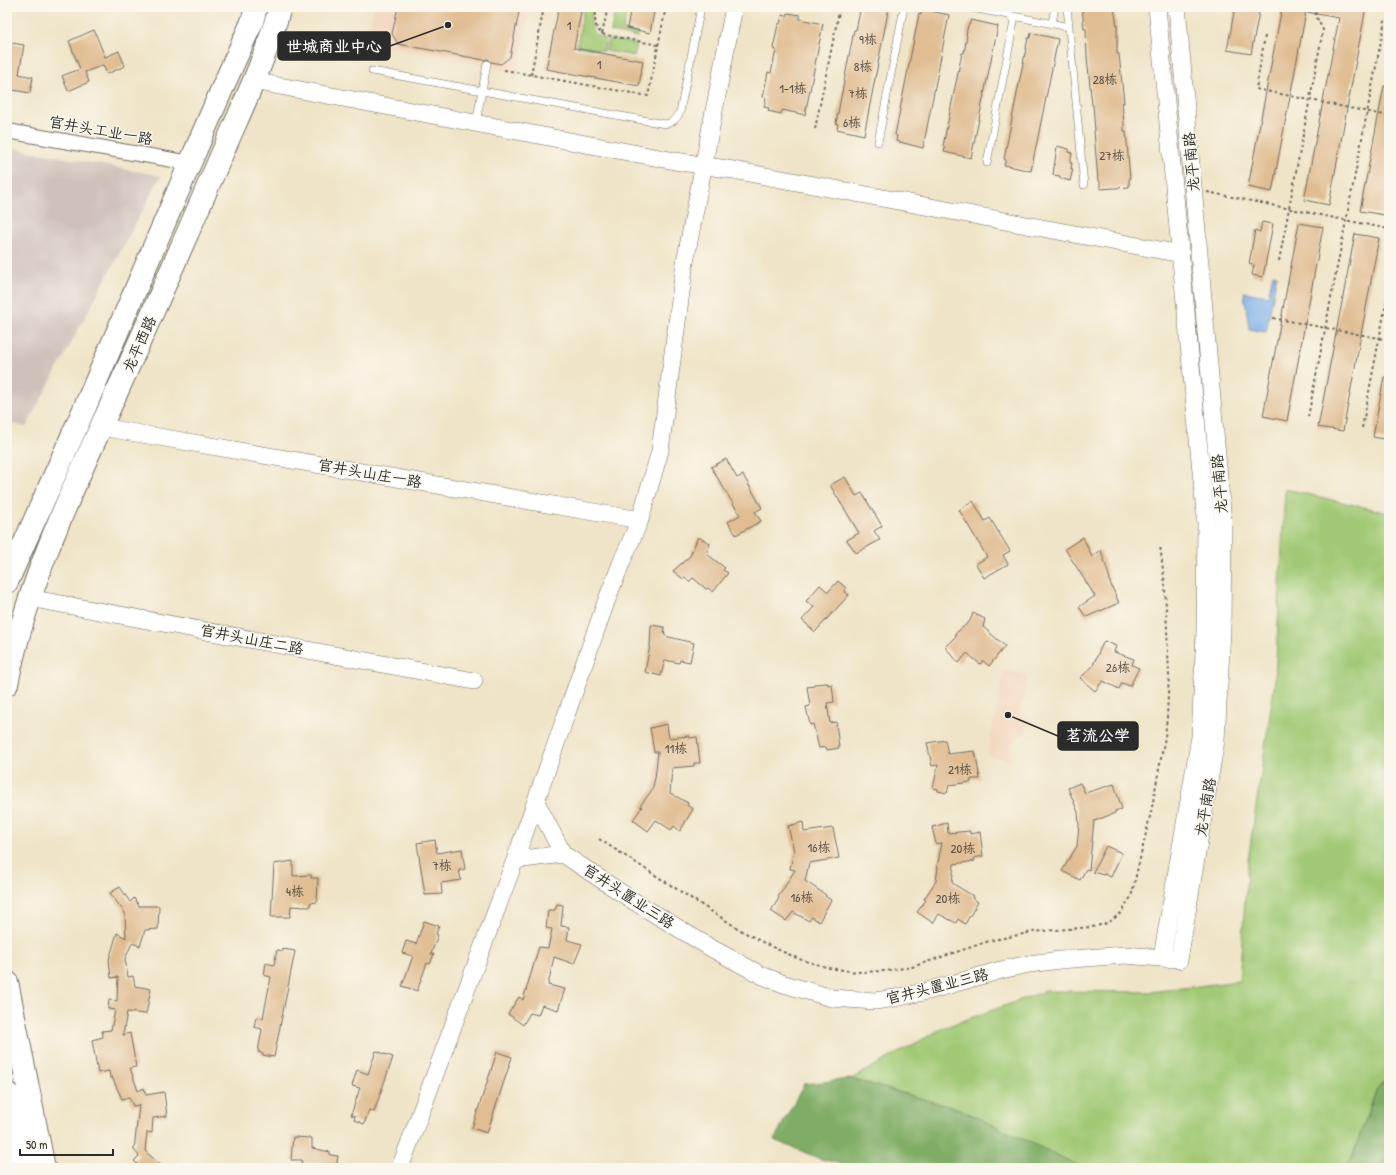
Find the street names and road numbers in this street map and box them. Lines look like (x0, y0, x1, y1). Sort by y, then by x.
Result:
street label: 官井头工业一路 (47, 111, 155, 149)
street label: 龙平南路 (1178, 131, 1204, 193)
street label: 龙平西路 (117, 312, 161, 376)
street label: 龙平南路 (1206, 453, 1232, 515)
street label: 官井头山庄一路 (316, 454, 424, 492)
street label: 官井头山庄二路 (198, 619, 306, 659)
street label: 龙平南路 (1189, 776, 1221, 838)
street label: 官井头置业三路 (579, 859, 679, 933)
street label: 官井头置业三路 (884, 963, 990, 1009)

